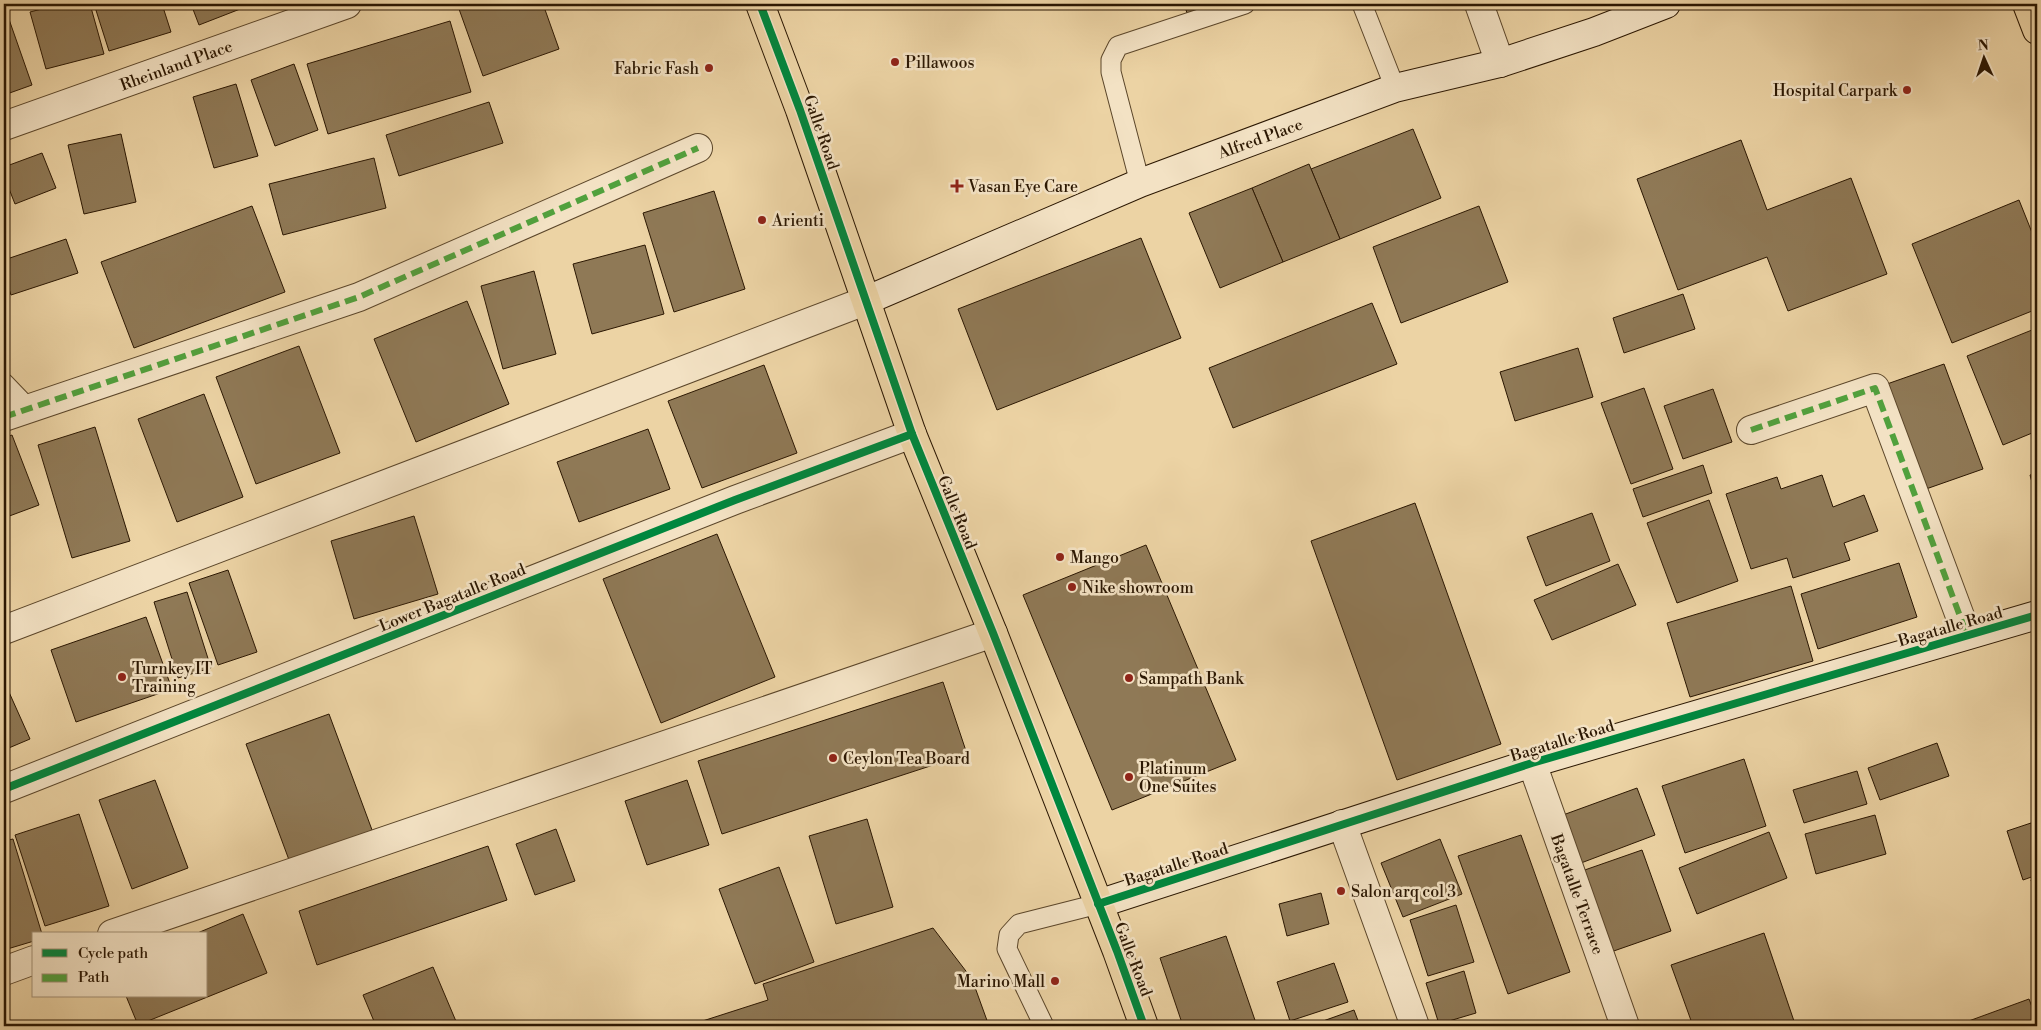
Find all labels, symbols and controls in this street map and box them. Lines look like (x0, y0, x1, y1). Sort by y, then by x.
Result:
north arrow (1958, 32, 2008, 82)
street label: Rheinland Place (117, 36, 235, 96)
text: N (1977, 37, 1989, 55)
place label: Pillawoos (905, 53, 975, 73)
marker: Pillawoos (889, 56, 901, 68)
place label: Fabric Fash (614, 59, 699, 79)
marker: Fabric Fash (703, 62, 715, 74)
place label: Hospital Carpark (1773, 81, 1899, 101)
marker: Hospital Carpark (1901, 84, 1913, 96)
street label: Galle Road (799, 92, 843, 172)
street label: Alfred Place (1214, 114, 1305, 164)
place label: Vasan Eye Care (967, 177, 1078, 197)
marker: Vasan Eye Care (950, 179, 964, 193)
place label: Arienti (771, 211, 824, 231)
marker: Arienti (756, 214, 768, 226)
street label: Galle Road (933, 473, 981, 552)
place label: Mango (1070, 548, 1119, 568)
marker: Mango (1054, 551, 1066, 563)
street label: Lower Bagatalle Road (376, 559, 529, 636)
place label: Nike showroom (1082, 578, 1194, 598)
marker: Nike showroom (1066, 581, 1078, 593)
street label: Bagatalle Road (1895, 603, 2005, 652)
place label: Turnkey IT Training (132, 659, 212, 697)
place label: Sampath Bank (1139, 669, 1245, 689)
marker: Turnkey IT Training (116, 671, 128, 683)
marker: Sampath Bank (1123, 672, 1135, 684)
street label: Bagatalle Road (1507, 716, 1617, 767)
place label: Ceylon Tea Board (843, 749, 970, 769)
marker: Ceylon Tea Board (827, 752, 839, 764)
place label: Platinum One Suites (1139, 759, 1216, 797)
marker: Platinum One Suites (1123, 771, 1135, 783)
street label: Bagatalle Terrace (1546, 830, 1608, 957)
street label: Bagatalle Road (1121, 839, 1231, 891)
place label: Salon arq col 3 (1351, 882, 1456, 902)
marker: Salon arq col 3 (1335, 885, 1347, 897)
street label: Galle Road (1110, 919, 1156, 999)
legend (32, 932, 208, 998)
text: Cycle path (78, 944, 148, 963)
text: Path (78, 968, 110, 987)
place label: Marino Mall (957, 972, 1045, 992)
marker: Marino Mall (1049, 975, 1061, 987)

